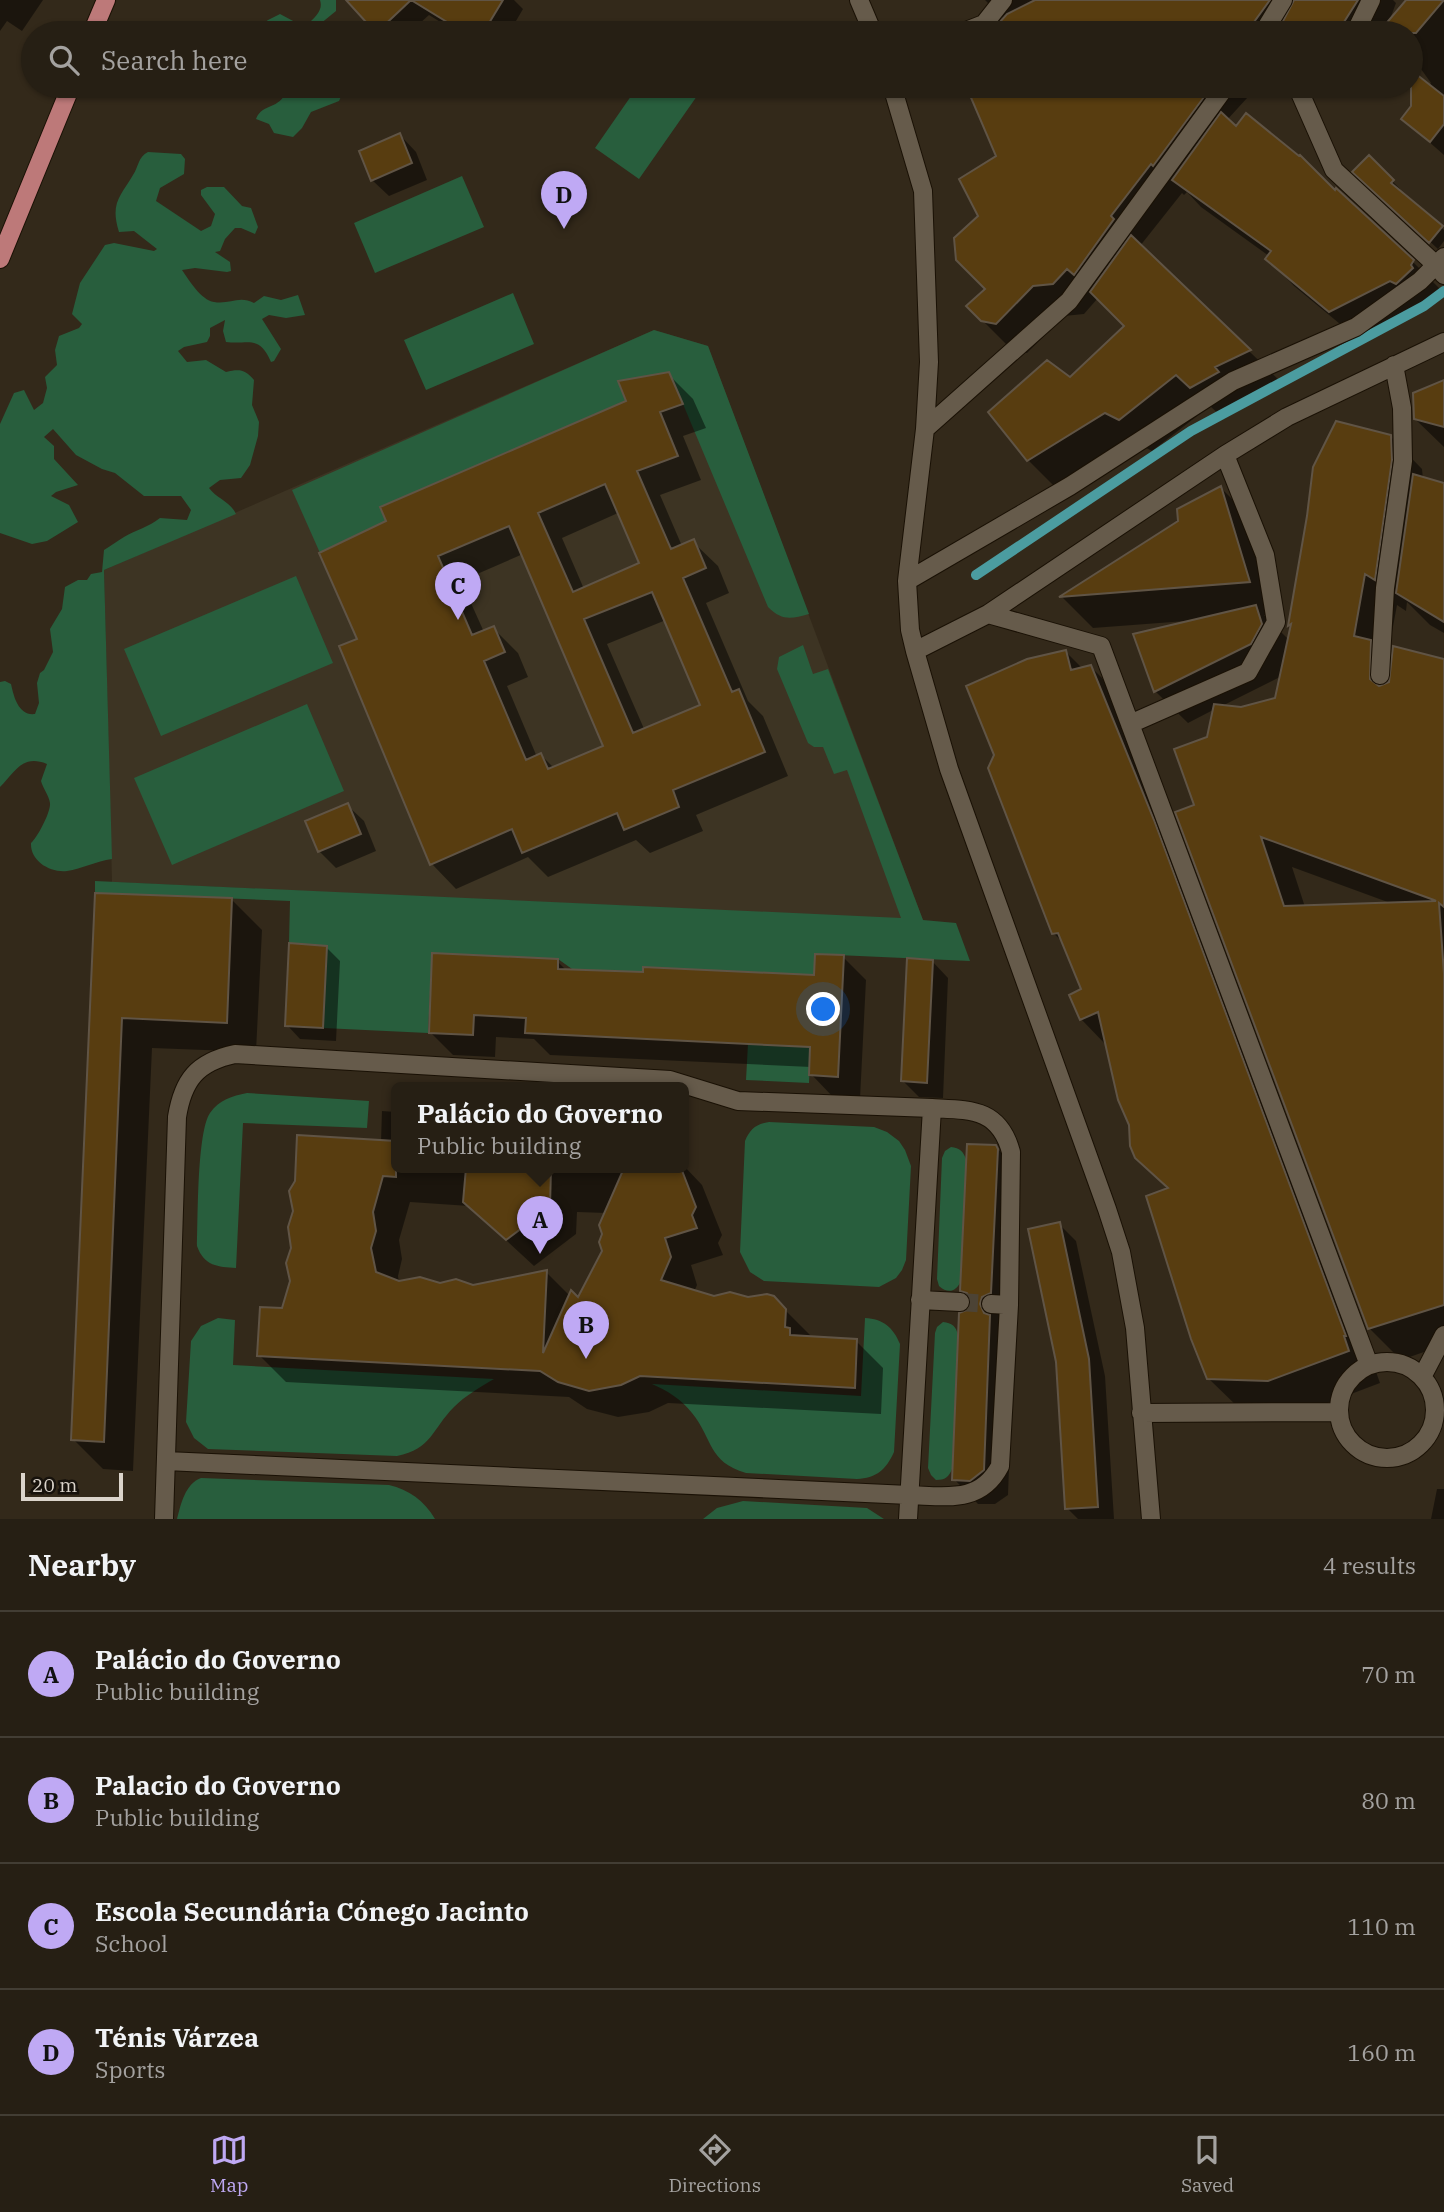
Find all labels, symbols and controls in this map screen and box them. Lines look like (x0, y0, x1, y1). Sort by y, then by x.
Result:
search box (21, 21, 1423, 98)
icon: search (45, 41, 83, 79)
text: Search here (101, 43, 247, 77)
pin: D (541, 171, 587, 229)
pin: C (435, 562, 481, 620)
your location (806, 992, 840, 1026)
popup (391, 1082, 689, 1173)
text: Palácio do Governo (417, 1096, 663, 1130)
text: Public building (417, 1130, 581, 1160)
pin: A (517, 1196, 563, 1254)
pin: B (563, 1301, 609, 1359)
scale bar (21, 1470, 122, 1502)
text: 20 m (32, 1473, 77, 1497)
text: Nearby (28, 1545, 136, 1584)
text: 4 results (1323, 1550, 1416, 1580)
text: Palácio do Governo (95, 1642, 341, 1676)
text: A (43, 1659, 59, 1689)
text: 70 m (1361, 1659, 1416, 1689)
text: Public building (95, 1676, 259, 1706)
text: Palacio do Governo (95, 1768, 341, 1802)
text: B (43, 1785, 59, 1815)
text: 80 m (1361, 1785, 1416, 1815)
text: Public building (95, 1802, 259, 1832)
text: Escola Secundária Cónego Jacinto (95, 1894, 529, 1928)
text: C (43, 1911, 59, 1941)
text: 110 m (1347, 1911, 1416, 1941)
text: School (95, 1928, 168, 1958)
text: Ténis Várzea (95, 2020, 259, 2054)
text: D (42, 2037, 60, 2067)
text: 160 m (1347, 2037, 1416, 2067)
text: Sports (95, 2054, 165, 2084)
tab: Map (210, 2131, 249, 2197)
tab: Directions (668, 2131, 761, 2197)
tab: Saved (1181, 2131, 1234, 2197)

